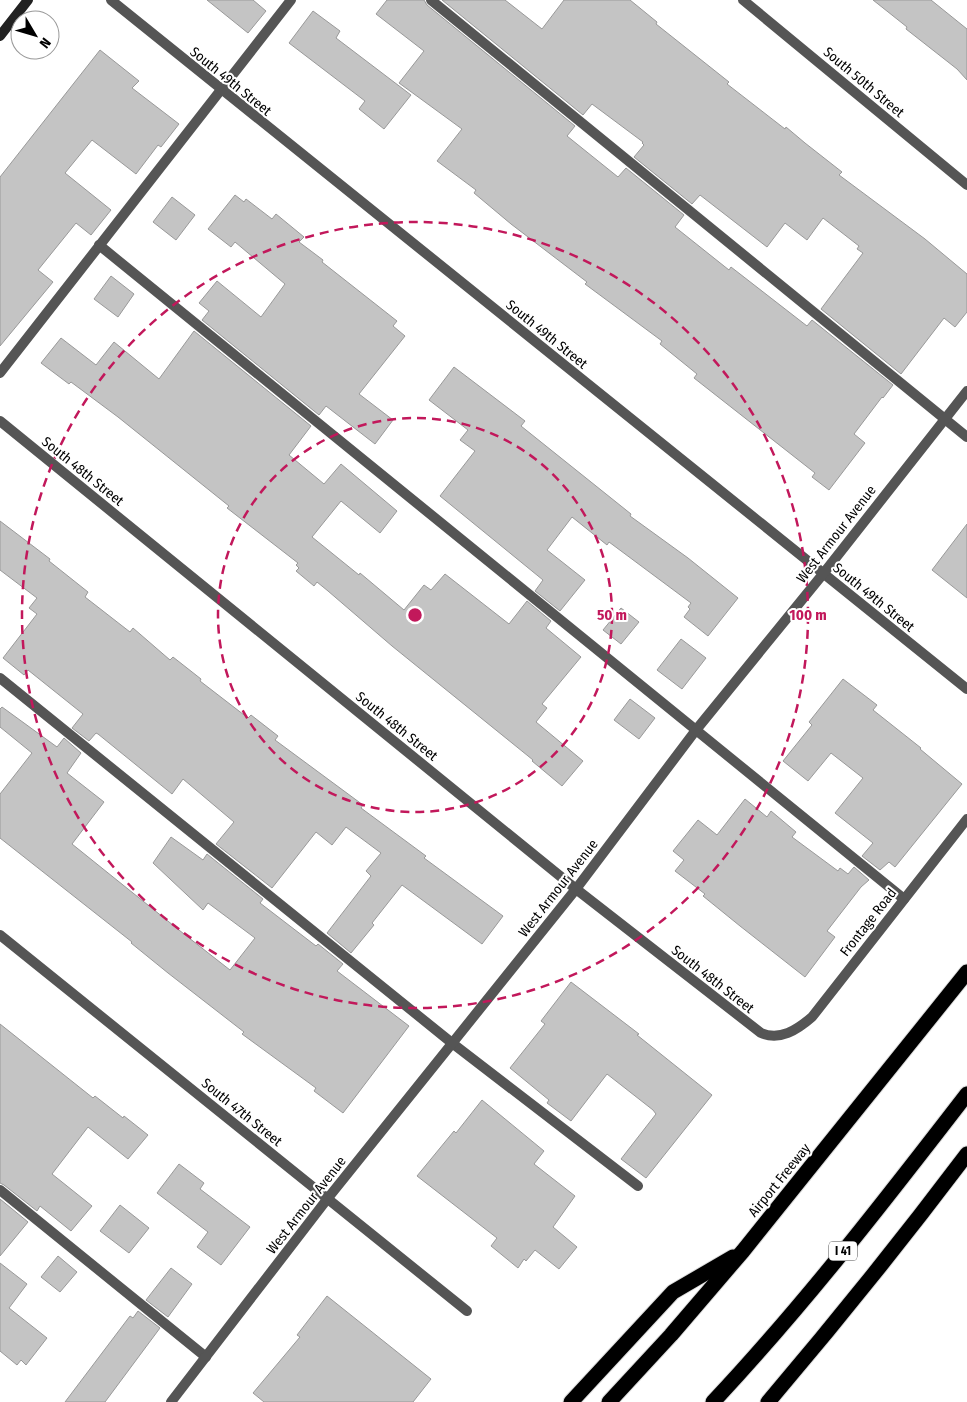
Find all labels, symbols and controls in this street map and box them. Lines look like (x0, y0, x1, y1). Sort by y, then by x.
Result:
north arrow (10, 10, 60, 60)
text: N (36, 34, 54, 51)
street label: South 49th Street (187, 43, 275, 120)
street label: South 50th Street (820, 44, 908, 121)
street label: South 49th Street (503, 296, 591, 373)
street label: South 48th Street (38, 433, 127, 510)
street label: West Armour Avenue (793, 482, 880, 586)
street label: South 49th Street (830, 559, 918, 636)
centre of rings (406, 606, 424, 624)
text: 50 m (597, 606, 627, 624)
text: 100 m (789, 606, 827, 624)
street label: South 48th Street (352, 688, 441, 765)
street label: West Armour Avenue (515, 836, 602, 940)
street label: Frontage Road (837, 885, 900, 960)
street label: South 48th Street (668, 942, 758, 1017)
street label: South 47th Street (198, 1075, 286, 1150)
street label: Airport Freeway (745, 1140, 815, 1220)
street label: West Armour Avenue (263, 1153, 350, 1257)
road number: I 41 (829, 1242, 857, 1260)

